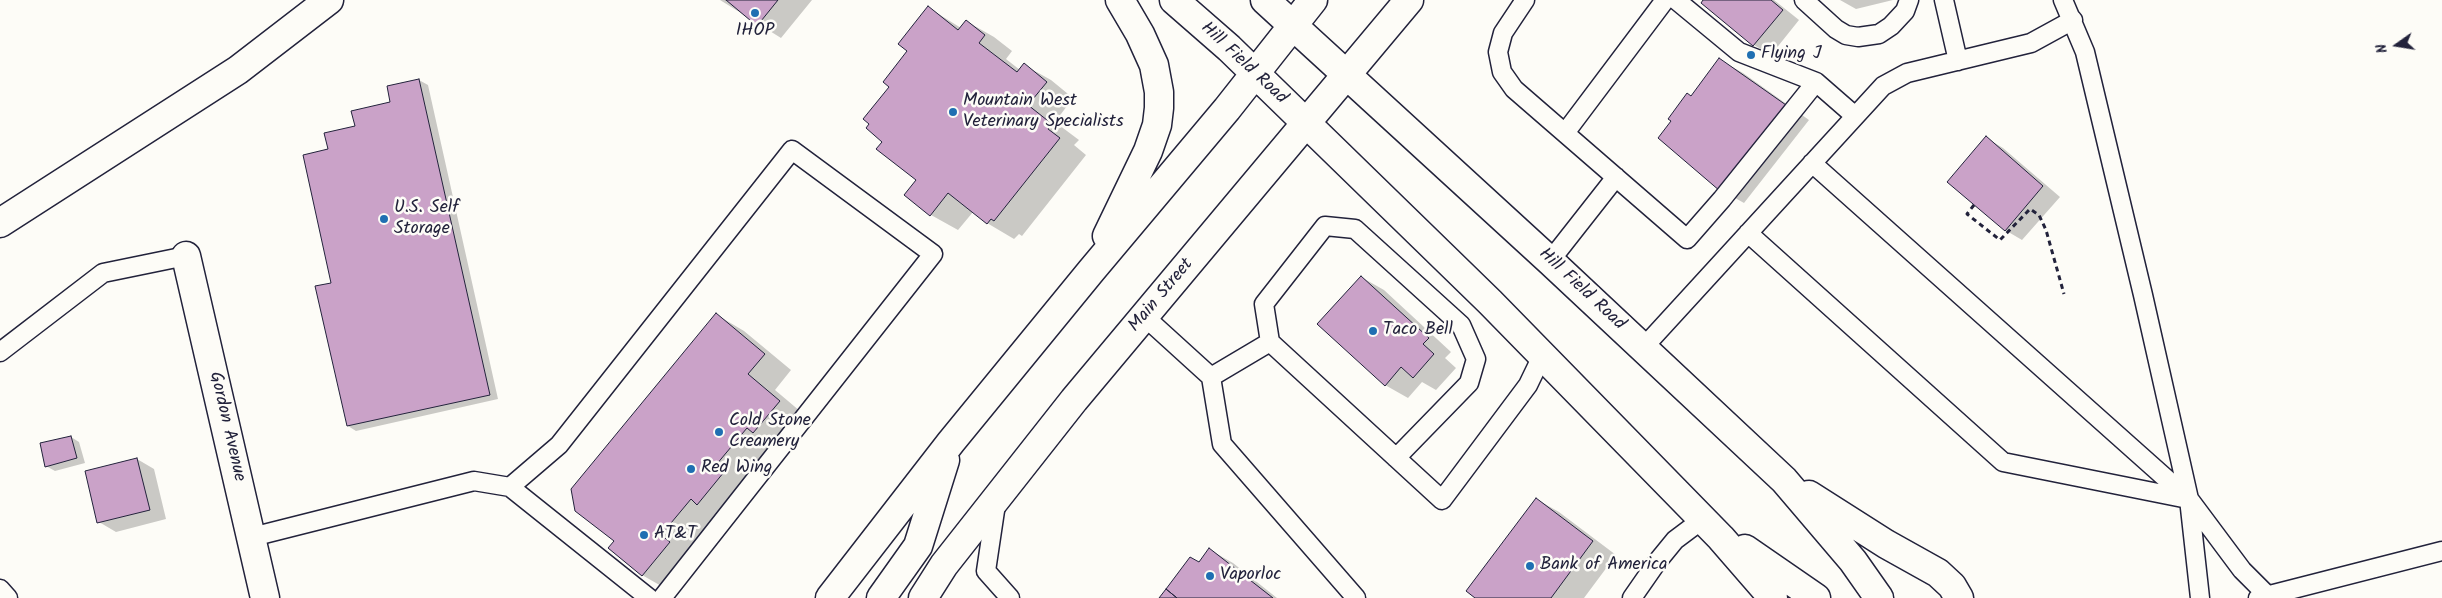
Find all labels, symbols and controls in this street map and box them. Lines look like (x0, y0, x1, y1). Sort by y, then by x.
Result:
marker: IHOP (749, 7, 761, 19)
street label: Hill Field Road (1195, 18, 1291, 110)
north arrow (2372, 20, 2422, 70)
place label: IHOP (736, 21, 774, 43)
text: N (2371, 42, 2394, 55)
place label: Flying J (1761, 44, 1821, 66)
marker: Flying J (1745, 49, 1757, 61)
place label: Mountain West Veterinary Specialists (963, 91, 1124, 134)
marker: Mountain West Veterinary Specialists (947, 106, 959, 118)
place label: U.S. Self Storage (394, 198, 459, 240)
marker: U.S. Self Storage (378, 213, 390, 225)
street label: Hill Field Road (1533, 244, 1629, 336)
street label: Main Street (1125, 255, 1199, 337)
place label: Taco Bell (1383, 320, 1453, 342)
marker: Taco Bell (1367, 325, 1379, 337)
street label: Gordon Avenue (203, 370, 249, 484)
place label: Cold Stone Creamery (729, 411, 811, 454)
marker: Cold Stone Creamery (713, 426, 725, 438)
place label: Red Wing (701, 458, 772, 480)
marker: Red Wing (685, 463, 697, 475)
place label: AT&T (654, 524, 697, 546)
marker: AT&T (638, 529, 650, 541)
place label: Bank of America (1540, 555, 1667, 577)
marker: Bank of America (1524, 560, 1536, 572)
place label: Vaporloc (1220, 565, 1281, 587)
marker: Vaporloc (1204, 570, 1216, 582)

